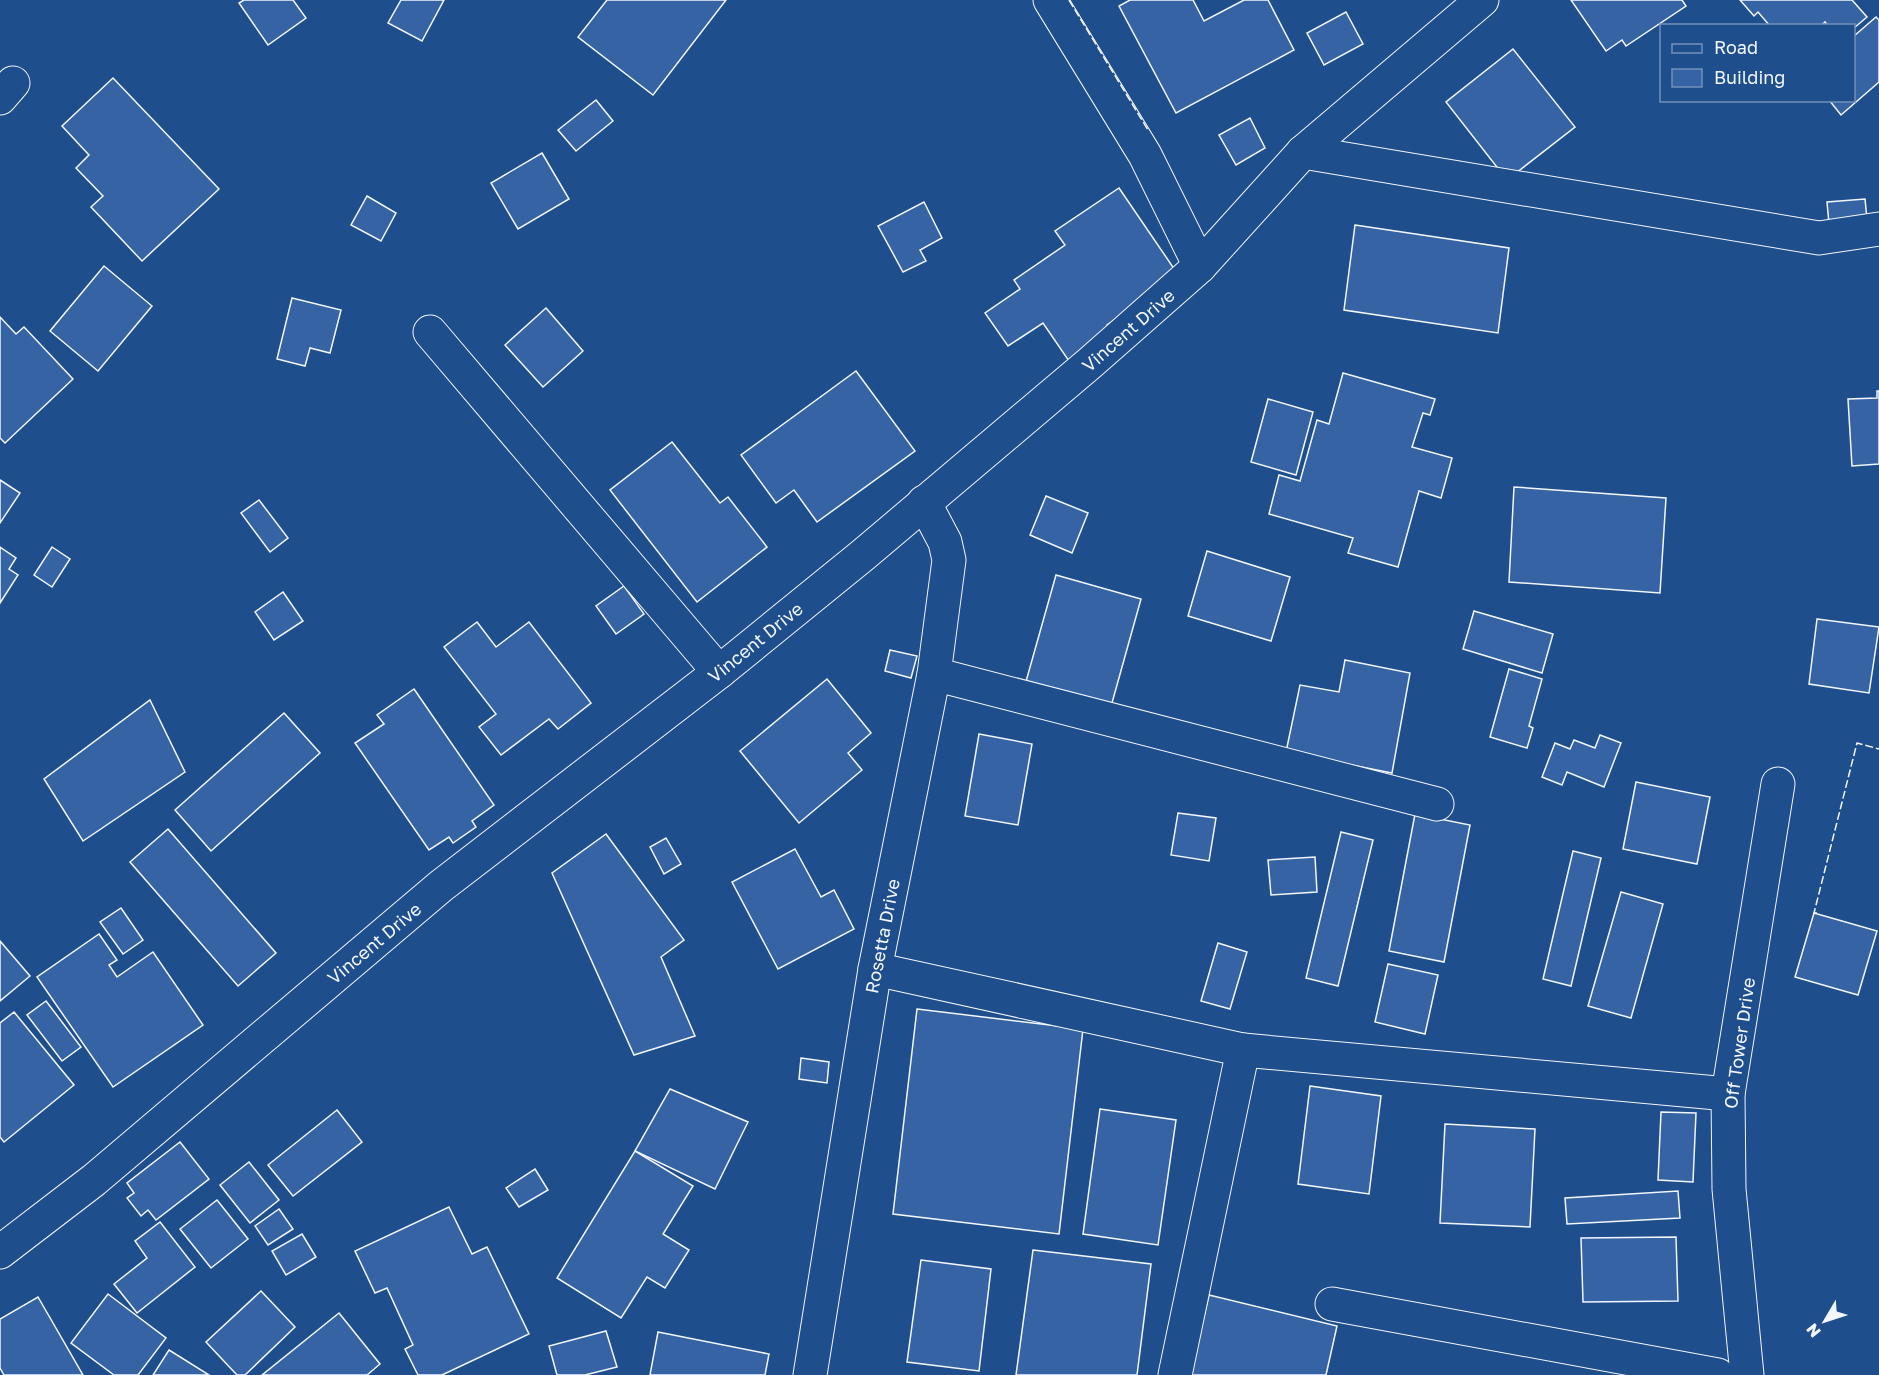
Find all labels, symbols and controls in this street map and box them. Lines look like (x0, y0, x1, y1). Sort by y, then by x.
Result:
legend (1660, 24, 1855, 102)
text: Road (1714, 36, 1758, 58)
text: Building (1714, 66, 1785, 88)
street label: Vincent Drive (1077, 284, 1179, 376)
street label: Vincent Drive (703, 597, 807, 687)
street label: Rosetta Drive (860, 877, 904, 995)
street label: Vincent Drive (323, 897, 425, 989)
street label: Off Tower Drive (1719, 976, 1759, 1110)
north arrow (1795, 1291, 1855, 1351)
text: N (1802, 1319, 1825, 1341)

